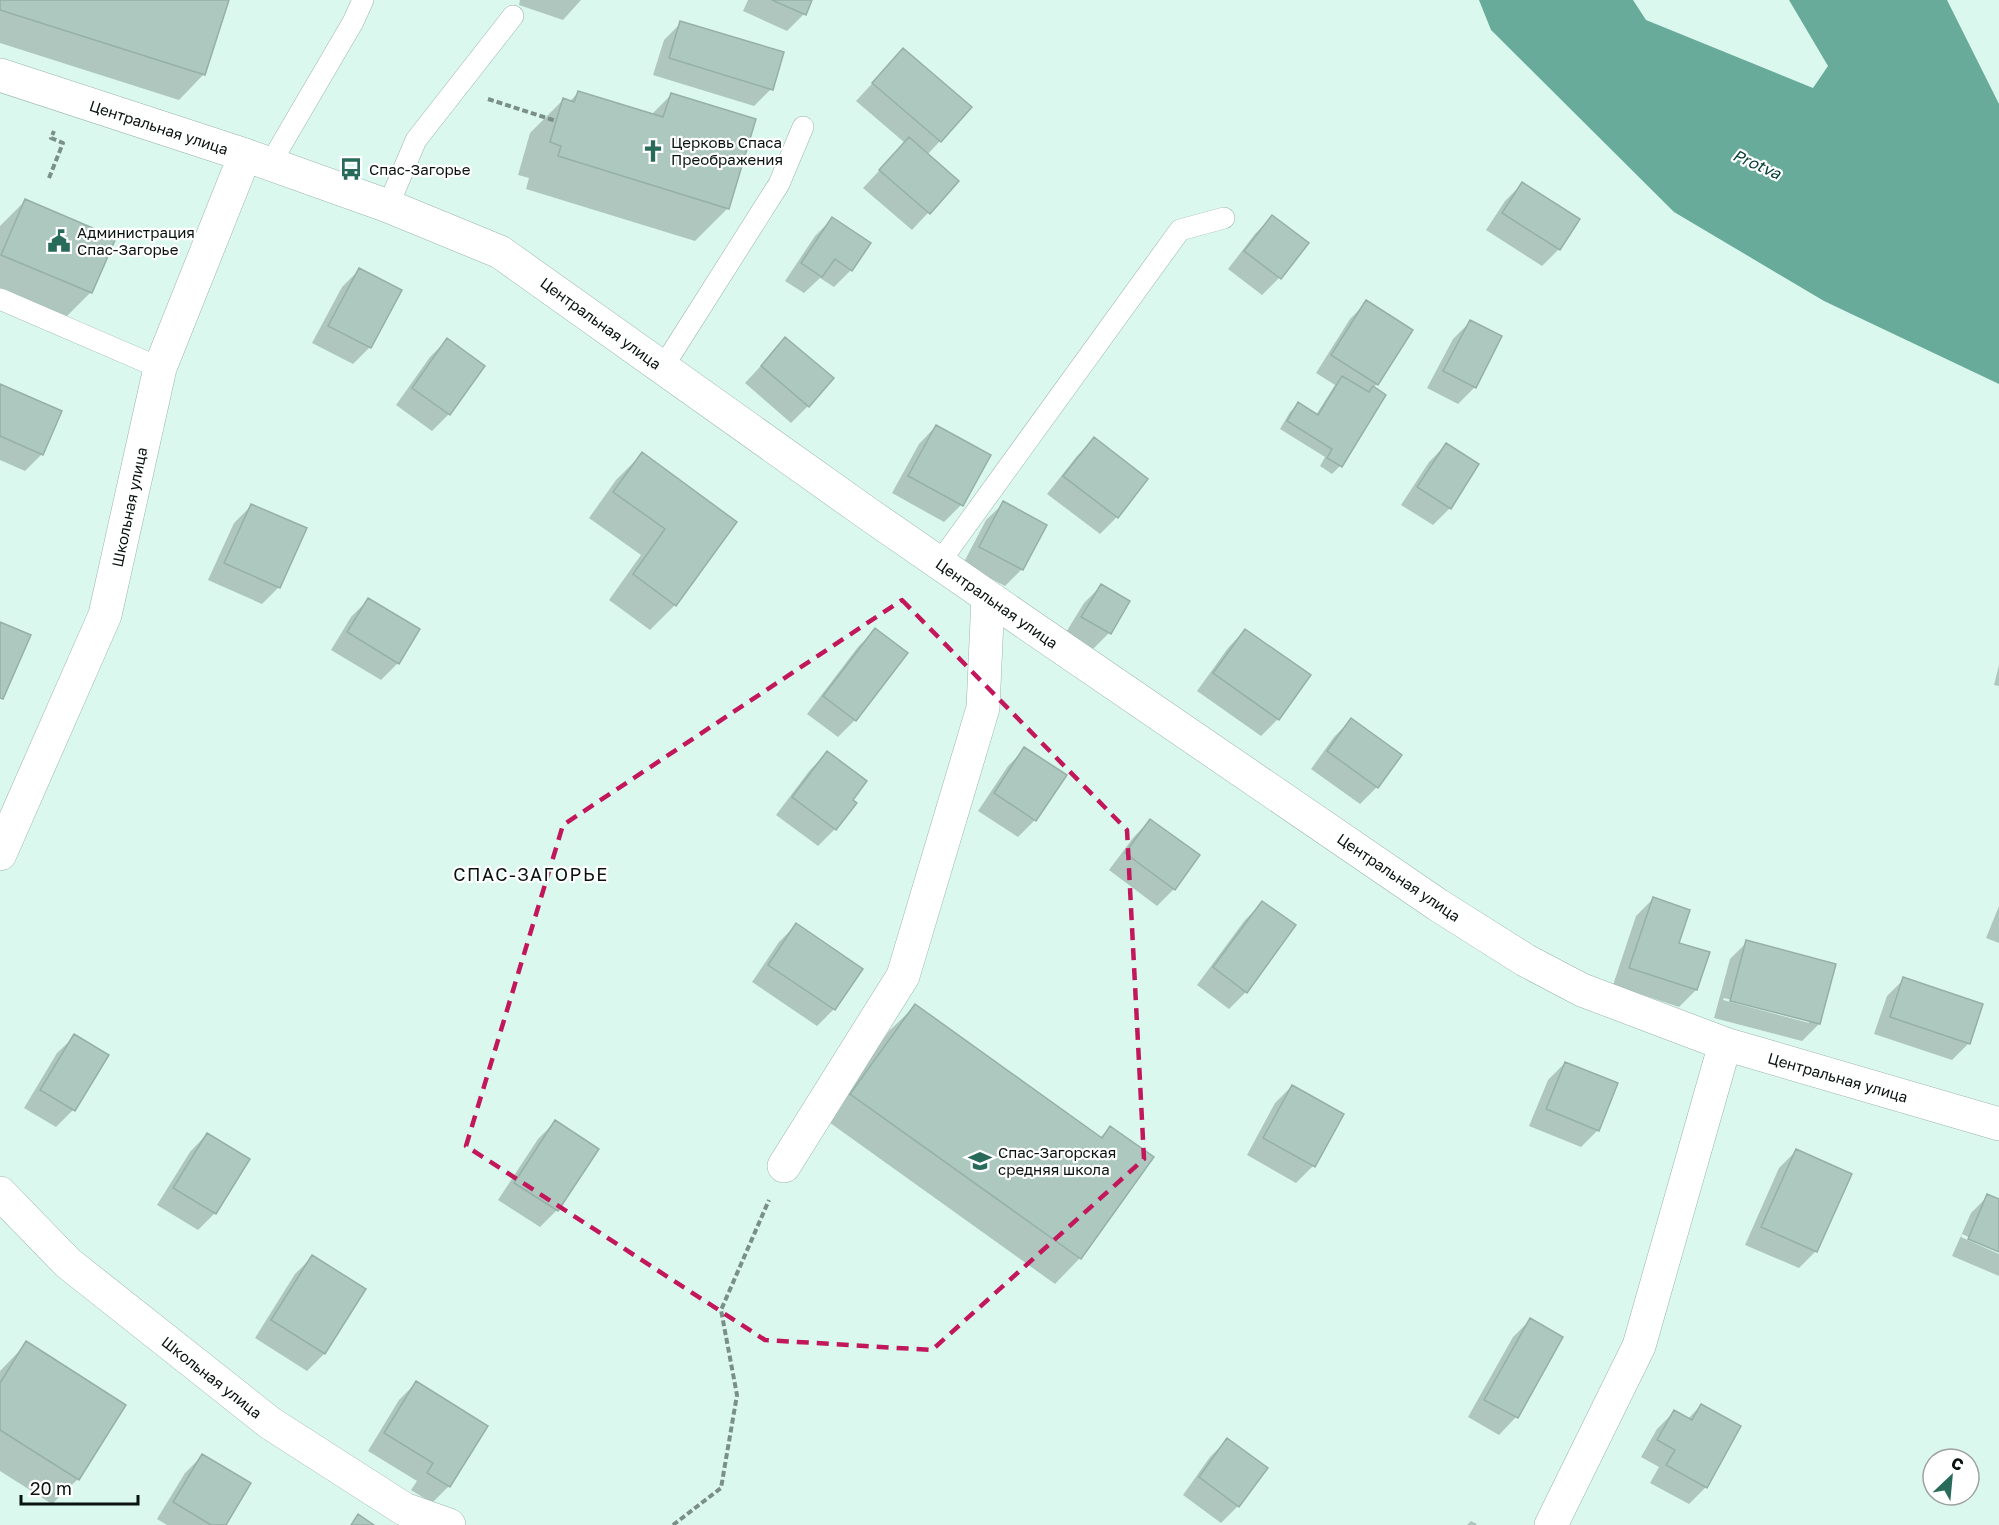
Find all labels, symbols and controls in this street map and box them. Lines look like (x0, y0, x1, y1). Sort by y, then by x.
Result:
street label: Центральная улица (87, 96, 231, 158)
place label: Церковь Спаса Преображения (671, 133, 783, 168)
church icon: Церковь Спаса Преображения (640, 138, 666, 164)
water label: Protva (1730, 145, 1785, 184)
bus stop icon: Спас-Загорье (338, 156, 364, 182)
place label: Спас-Загорье (369, 160, 471, 178)
place label: Администрация Спас-Загорье (77, 223, 195, 258)
public building icon: Администрация Спас-Загорье (46, 228, 72, 254)
street label: Центральная улица (537, 273, 665, 373)
street label: Школьная улица (107, 445, 151, 569)
street label: Центральная улица (933, 554, 1061, 652)
street label: Центральная улица (1334, 829, 1464, 925)
district label: СПАС-ЗАГОРЬЕ (453, 863, 609, 885)
street label: Центральная улица (1766, 1048, 1910, 1106)
place label: Спас-Загорская средняя школа (998, 1143, 1116, 1178)
school or university icon: Спас-Загорская средняя школа (967, 1148, 993, 1174)
street label: Школьная улица (158, 1332, 266, 1422)
north arrow (1921, 1447, 1981, 1507)
text: С (1948, 1452, 1967, 1475)
scale bar (21, 1468, 138, 1506)
text: 20 m (30, 1477, 72, 1499)

